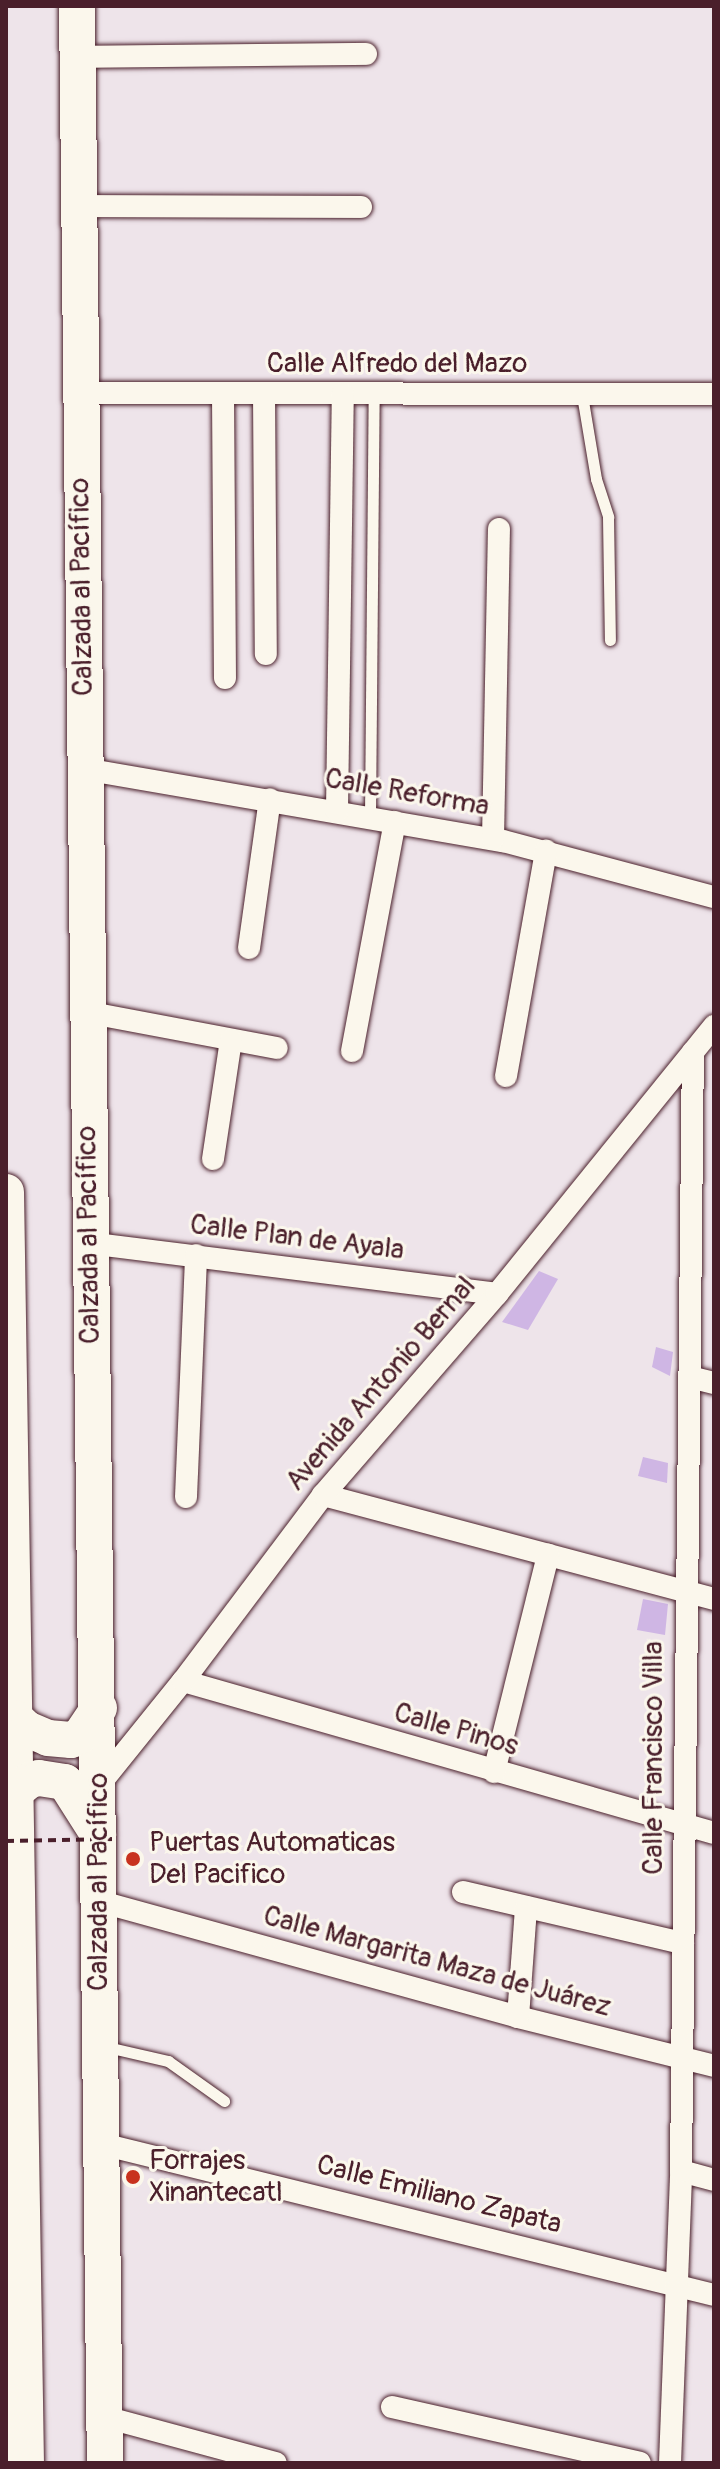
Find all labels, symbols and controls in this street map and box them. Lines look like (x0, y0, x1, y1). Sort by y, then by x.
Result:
street label: Calle Alfredo del Mazo (267, 347, 527, 381)
street label: Calzada al Pacífico (63, 478, 101, 696)
street label: Calle Reforma (322, 762, 492, 824)
street label: Calzada al Pacífico (70, 1126, 108, 1344)
street label: Calle Plan de Ayala (188, 1208, 406, 1268)
street label: Avenida Antonio Bernal (279, 1270, 483, 1498)
street label: Calle Francisco Villa (637, 1641, 671, 1875)
street label: Calle Pinos (390, 1696, 522, 1764)
street label: Calzada al Pacífico (82, 1773, 116, 1991)
place label: Puertas Automaticas Del Pacifico (149, 1826, 395, 1892)
marker: Puertas Automaticas Del Pacifico (124, 1850, 142, 1868)
street label: Calle Margarita Maza de Juárez (260, 1899, 614, 2025)
place label: Forrajes Xinantecatl (149, 2144, 283, 2210)
street label: Calle Emiliano Zapata (313, 2148, 565, 2242)
marker: Forrajes Xinantecatl (124, 2168, 142, 2186)

